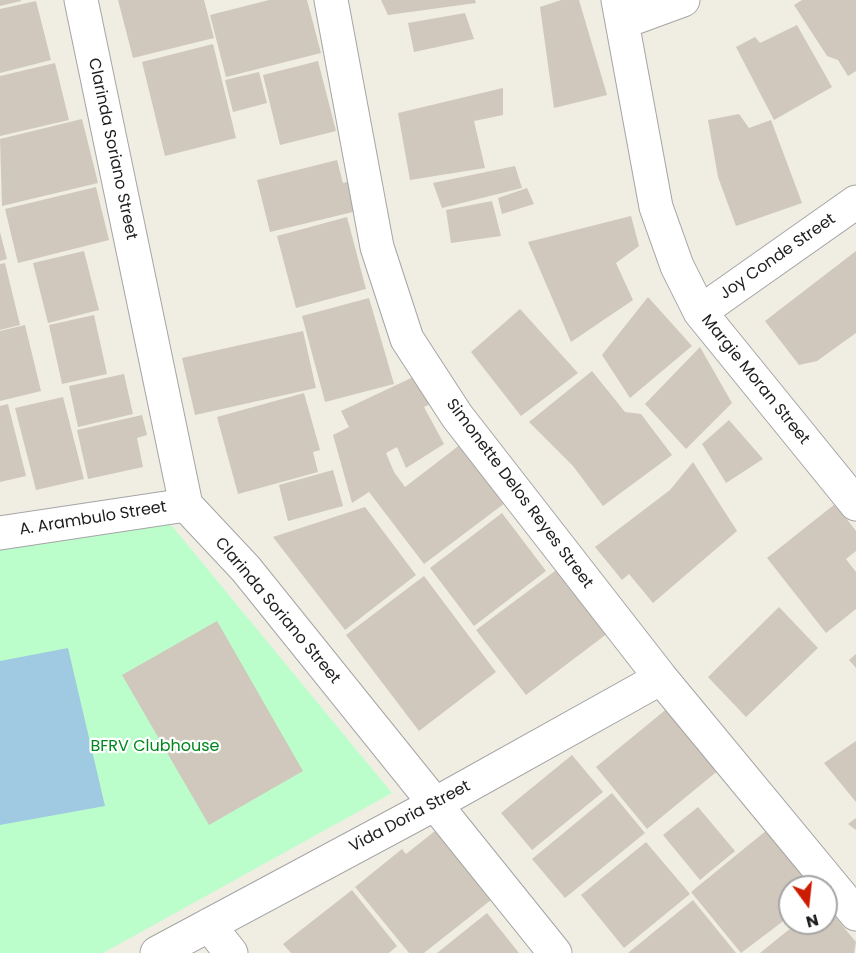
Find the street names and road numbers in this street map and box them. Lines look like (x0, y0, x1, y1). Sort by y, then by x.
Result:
street label: Clarinda Soriano Street (83, 56, 141, 242)
street label: Joy Conde Street (717, 210, 839, 304)
street label: Margie Moran Street (697, 311, 813, 449)
street label: Simonette Delos Reyes Street (441, 396, 597, 592)
street label: A. Arambulo Street (18, 498, 168, 540)
street label: Clarinda Soriano Street (210, 534, 344, 688)
street label: Vida Doria Street (346, 777, 474, 857)

